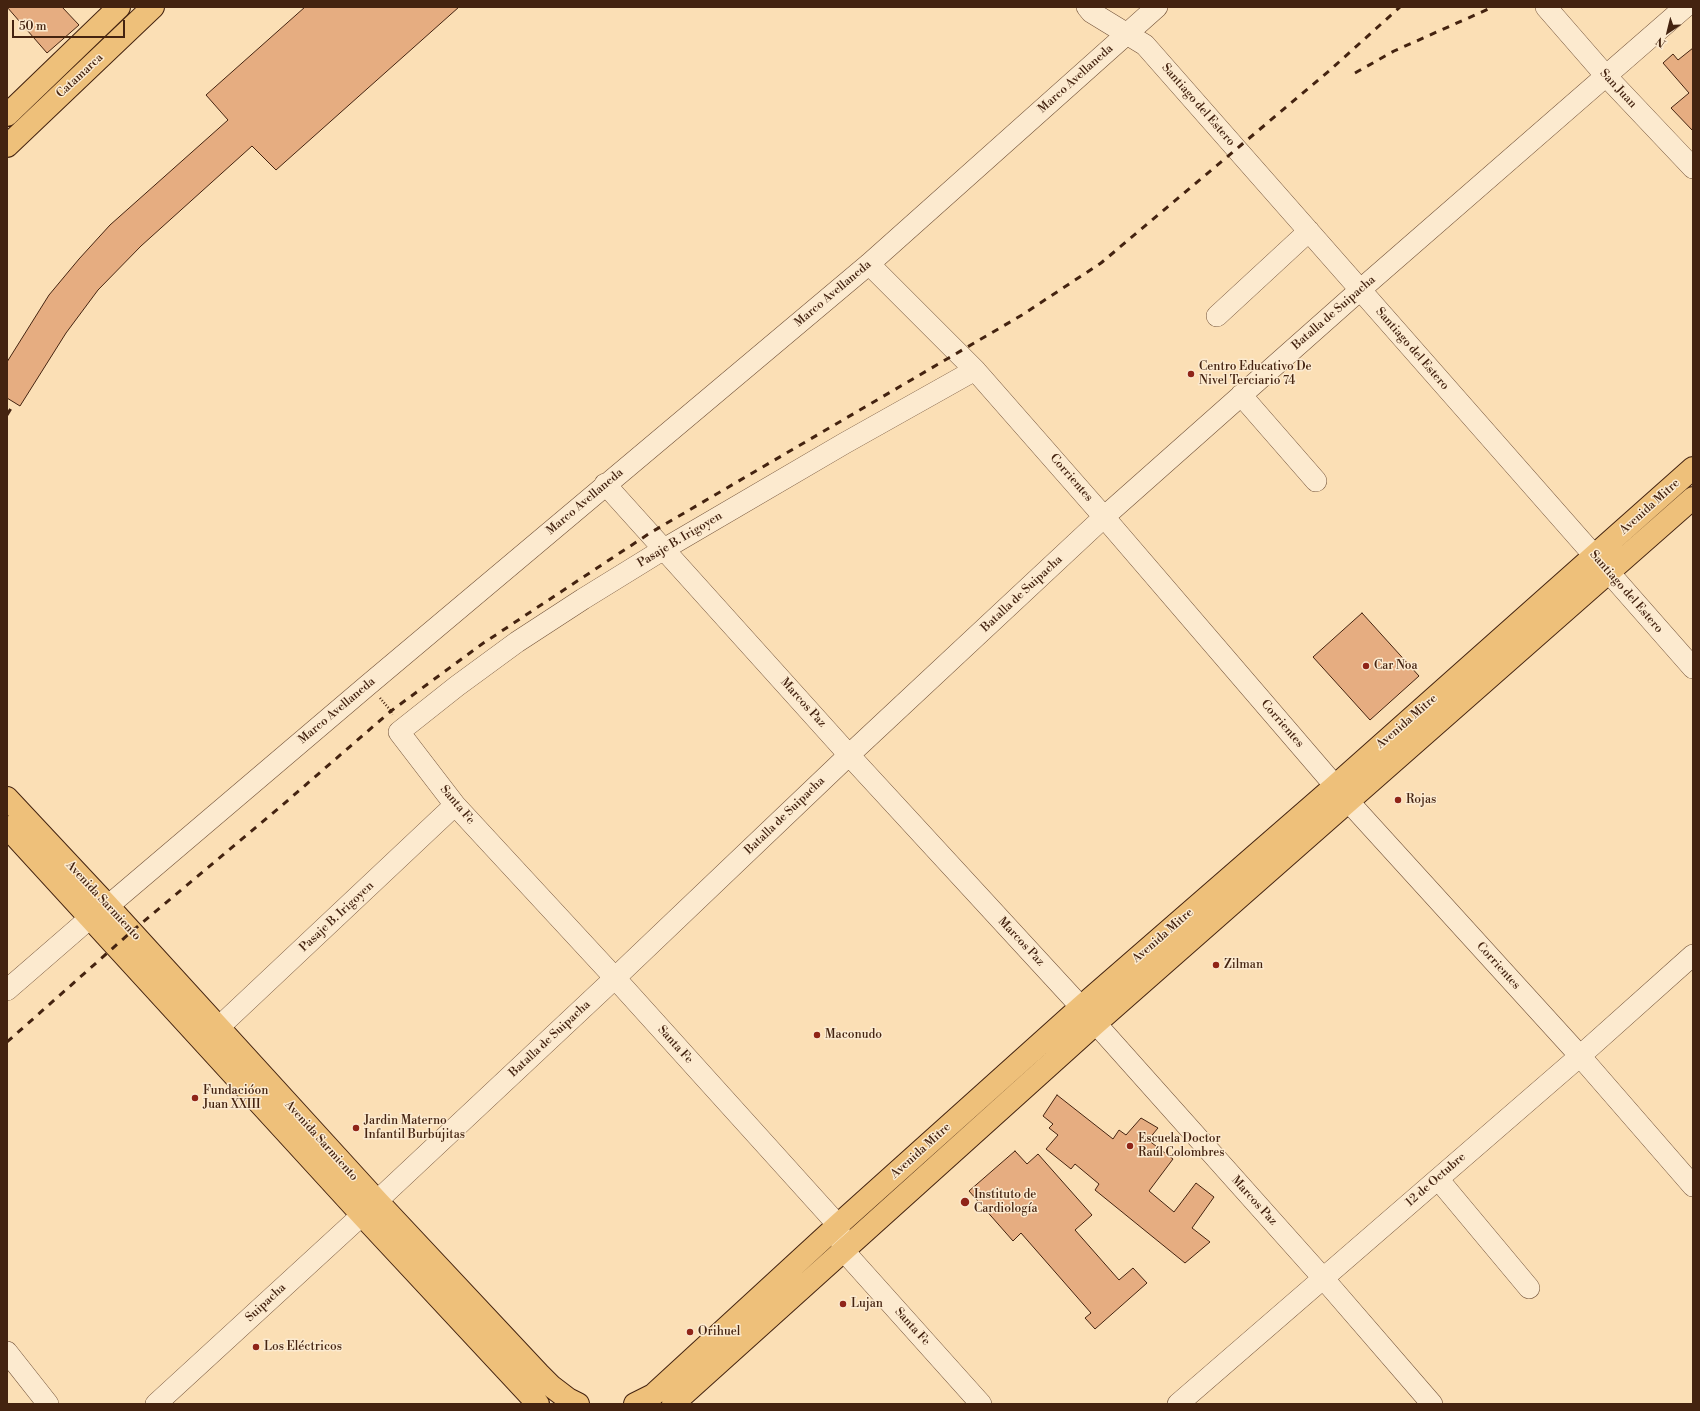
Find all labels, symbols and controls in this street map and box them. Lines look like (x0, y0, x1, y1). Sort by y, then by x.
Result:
scale bar (14, 12, 127, 38)
north arrow (1648, 12, 1688, 52)
text: 50 m (19, 19, 47, 34)
text: N (1654, 34, 1669, 50)
street label: Marco Avellaneda (1036, 42, 1116, 116)
street label: Catamarca (54, 51, 106, 101)
street label: Santiago del Estero (1158, 61, 1238, 149)
street label: San Juan (1596, 67, 1640, 111)
street label: Marco Avellaneda (792, 258, 874, 330)
street label: Batalla de Suipacha (1289, 273, 1379, 353)
street label: Santiago del Estero (1372, 305, 1452, 393)
place label: Centro Educativo De Nivel Terciario 74 (1199, 360, 1312, 388)
marker: Centro Educativo De Nivel Terciario 74 (1186, 369, 1196, 379)
street label: Corrientes (1046, 451, 1096, 505)
street label: Marco Avellaneda (544, 466, 626, 538)
street label: Avenida Mitre (1617, 476, 1683, 538)
street label: Pasaje B. Irigoyen (635, 509, 725, 571)
street label: Santiago del Estero (1586, 548, 1666, 636)
street label: Batalla de Suipacha (978, 553, 1066, 635)
place label: Car Noa (1374, 659, 1418, 673)
marker: Car Noa (1361, 661, 1371, 671)
street label: Marco Avellaneda (296, 675, 378, 747)
street label: Marcos Paz (777, 675, 829, 731)
street label: Avenida Mitre (1374, 692, 1440, 752)
street label: Corrientes (1257, 697, 1307, 751)
street label: Batalla de Suipacha (742, 774, 828, 858)
street label: Santa Fe (437, 783, 477, 827)
place label: Rojas (1406, 793, 1436, 807)
marker: Rojas (1393, 795, 1403, 805)
street label: Avenida Sarmiento (63, 858, 143, 944)
street label: Pasaje B. Irigoyen (297, 879, 377, 955)
street label: Avenida Mitre (1130, 906, 1196, 966)
street label: Marcos Paz (995, 915, 1047, 969)
street label: Corrientes (1473, 939, 1523, 993)
place label: Zilman (1224, 958, 1263, 972)
marker: Zilman (1211, 960, 1221, 970)
street label: Batalla de Suipacha (506, 998, 594, 1080)
street label: Santa Fe (654, 1023, 696, 1067)
place label: Maconudo (825, 1028, 882, 1042)
marker: Maconudo (812, 1030, 822, 1040)
place label: Fundacióon Juan XXIII (203, 1084, 268, 1112)
marker: Fundacióon Juan XXIII (190, 1093, 200, 1103)
street label: Avenida Sarmiento (281, 1098, 361, 1184)
place label: Jardin Materno Infantil Burbujitas (364, 1114, 465, 1142)
street label: Avenida Mitre (888, 1120, 954, 1182)
marker: Jardin Materno Infantil Burbujitas (351, 1123, 361, 1133)
place label: Escuela Doctor Raúl Colombres (1138, 1132, 1225, 1160)
marker: Escuela Doctor Raúl Colombres (1125, 1141, 1135, 1151)
street label: 12 de Octubre (1403, 1150, 1469, 1210)
street label: Marcos Paz (1228, 1173, 1280, 1229)
place label: Instituto de Cardiología (974, 1188, 1037, 1216)
marker: Instituto de Cardiología (959, 1196, 971, 1208)
street label: Suipacha (243, 1281, 289, 1325)
place label: Lujan (851, 1297, 883, 1311)
marker: Lujan (838, 1299, 848, 1309)
street label: Santa Fe (891, 1305, 933, 1349)
place label: Orihuel (698, 1325, 740, 1339)
marker: Orihuel (685, 1327, 695, 1337)
place label: Los Eléctricos (264, 1340, 342, 1354)
marker: Los Eléctricos (251, 1342, 261, 1352)

